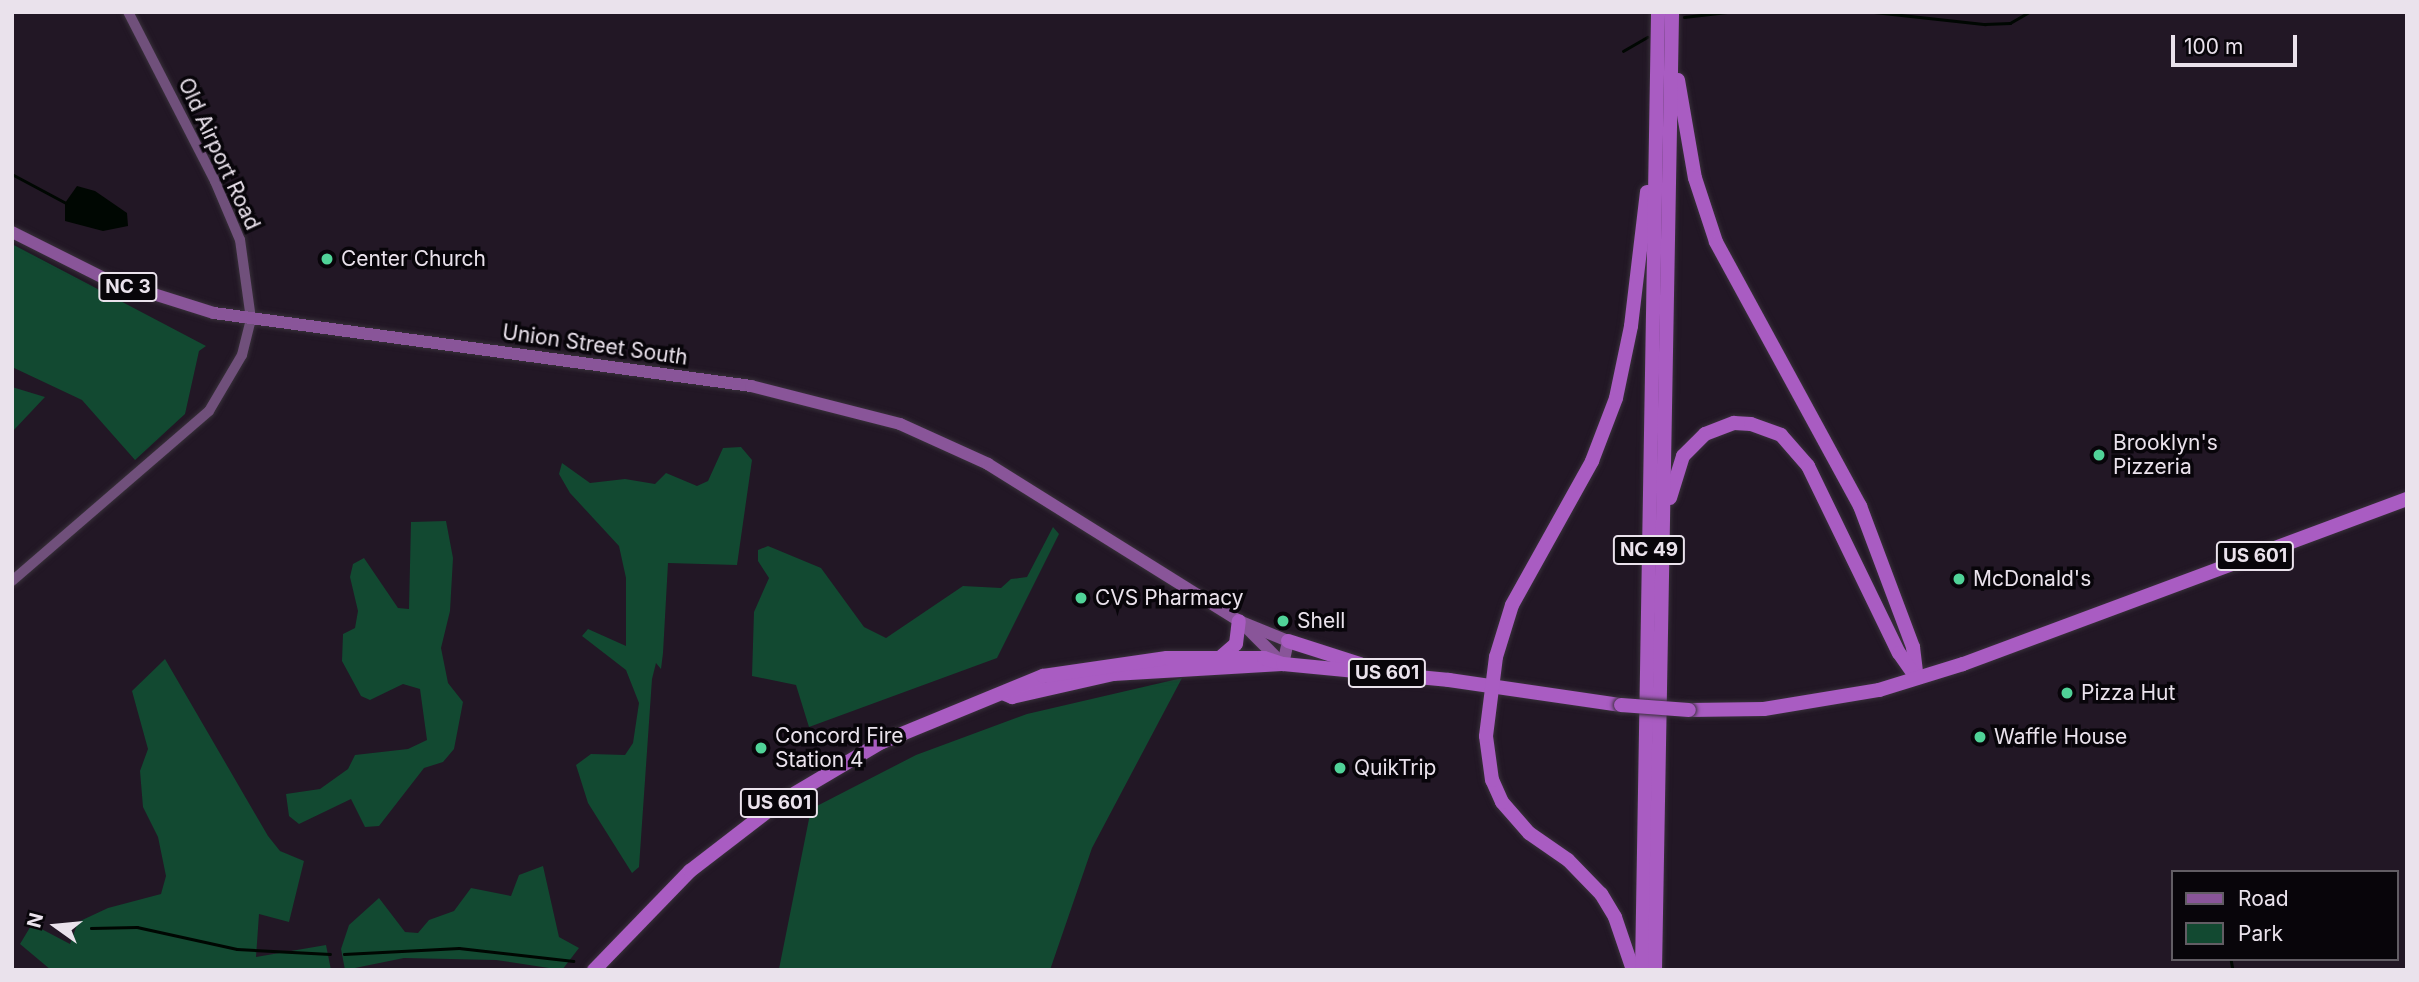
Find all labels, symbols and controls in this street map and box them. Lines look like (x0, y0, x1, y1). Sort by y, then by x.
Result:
scale bar (2174, 21, 2300, 65)
text: 100 m (2184, 34, 2243, 59)
street label: Old Airport Road (173, 74, 265, 234)
place label: Center Church (341, 246, 486, 272)
marker: Center Church (319, 251, 335, 267)
road number: NC 3 (98, 272, 158, 302)
street label: Union Street South (501, 320, 689, 370)
place label: Brooklyn's Pizzeria (2113, 430, 2218, 480)
marker: Brooklyn's Pizzeria (2091, 447, 2107, 463)
road number: NC 49 (1612, 534, 1686, 566)
road number: US 601 (2215, 540, 2295, 572)
place label: McDonald's (1973, 566, 2091, 592)
marker: McDonald's (1951, 571, 1967, 587)
place label: CVS Pharmacy (1095, 585, 1244, 611)
marker: CVS Pharmacy (1073, 590, 1089, 606)
place label: Shell (1297, 608, 1345, 634)
marker: Shell (1275, 613, 1291, 629)
road number: US 601 (1347, 658, 1427, 688)
place label: Pizza Hut (2081, 680, 2175, 706)
marker: Pizza Hut (2059, 685, 2075, 701)
place label: Concord Fire Station 4 (775, 723, 904, 773)
place label: Waffle House (1994, 724, 2127, 750)
marker: Waffle House (1972, 729, 1988, 745)
marker: Concord Fire Station 4 (753, 740, 769, 756)
place label: QuikTrip (1354, 755, 1436, 781)
marker: QuikTrip (1332, 760, 1348, 776)
road number: US 601 (739, 788, 819, 818)
legend (2170, 870, 2398, 961)
text: Road (2238, 886, 2289, 911)
north arrow (21, 891, 91, 961)
text: N (22, 910, 48, 930)
text: Park (2238, 921, 2283, 946)

